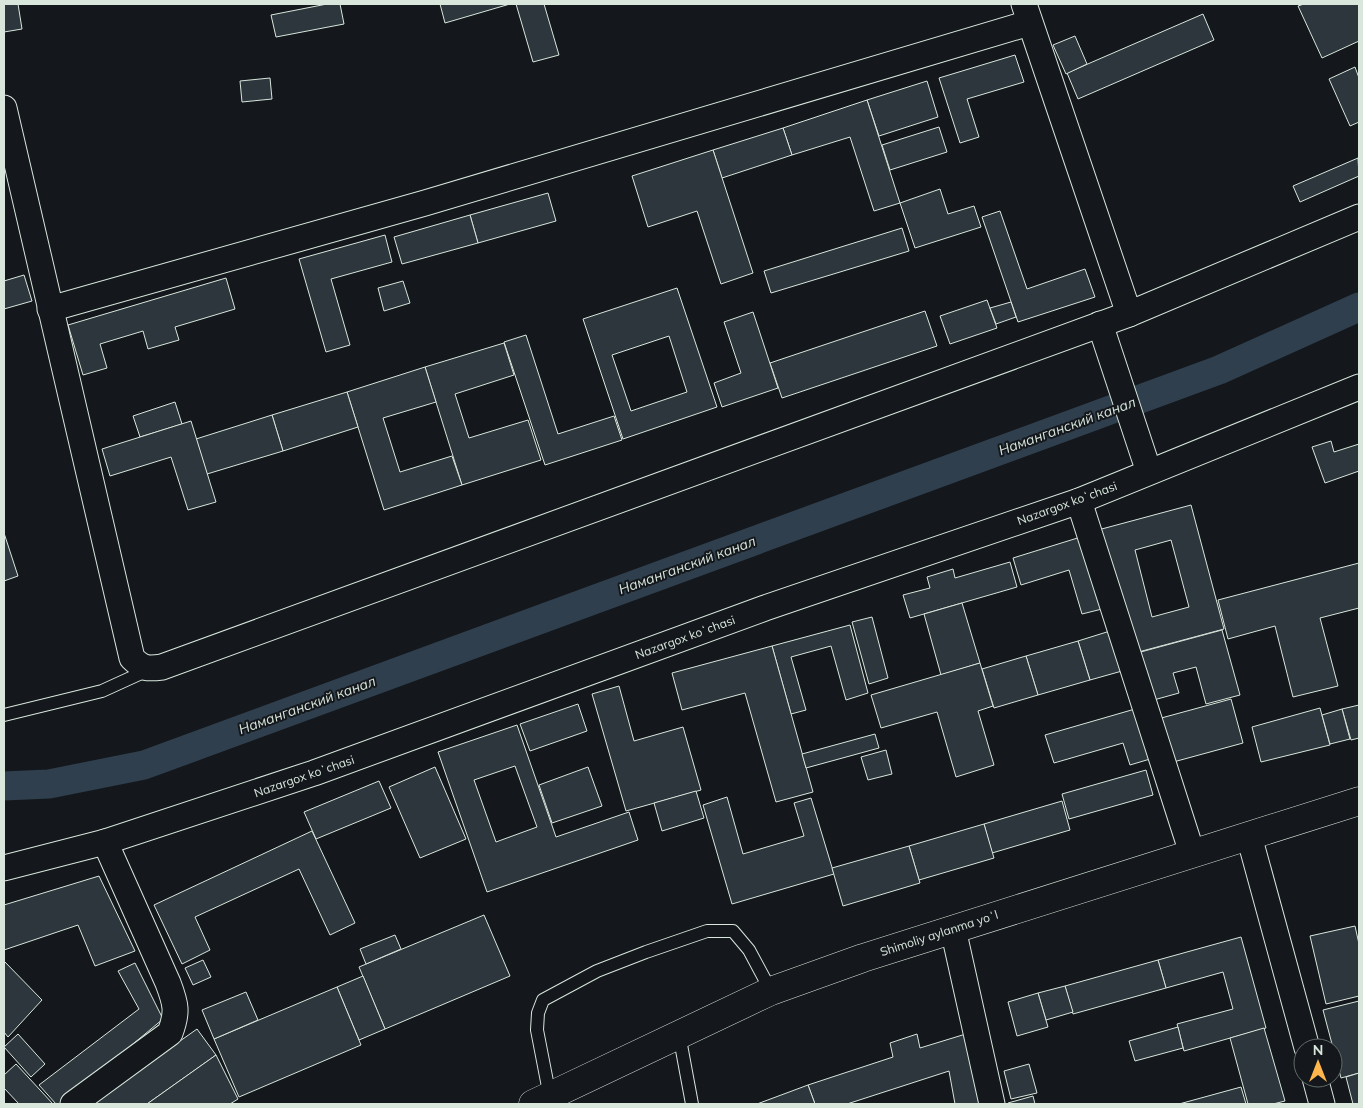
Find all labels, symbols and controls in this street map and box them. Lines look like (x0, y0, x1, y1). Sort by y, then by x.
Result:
water label: Наманганский канал (996, 393, 1138, 459)
street label: Nazargox koʻchasi (1015, 478, 1119, 528)
water label: Наманганский канал (616, 532, 758, 598)
street label: Nazargox koʻchasi (633, 612, 737, 662)
water label: Наманганский канал (236, 672, 378, 738)
street label: Nazargox koʻchasi (252, 752, 356, 800)
street label: Shimoliy aylanma yoʻl (878, 907, 1000, 959)
north arrow (1293, 1038, 1343, 1088)
text: N (1313, 1041, 1323, 1059)

